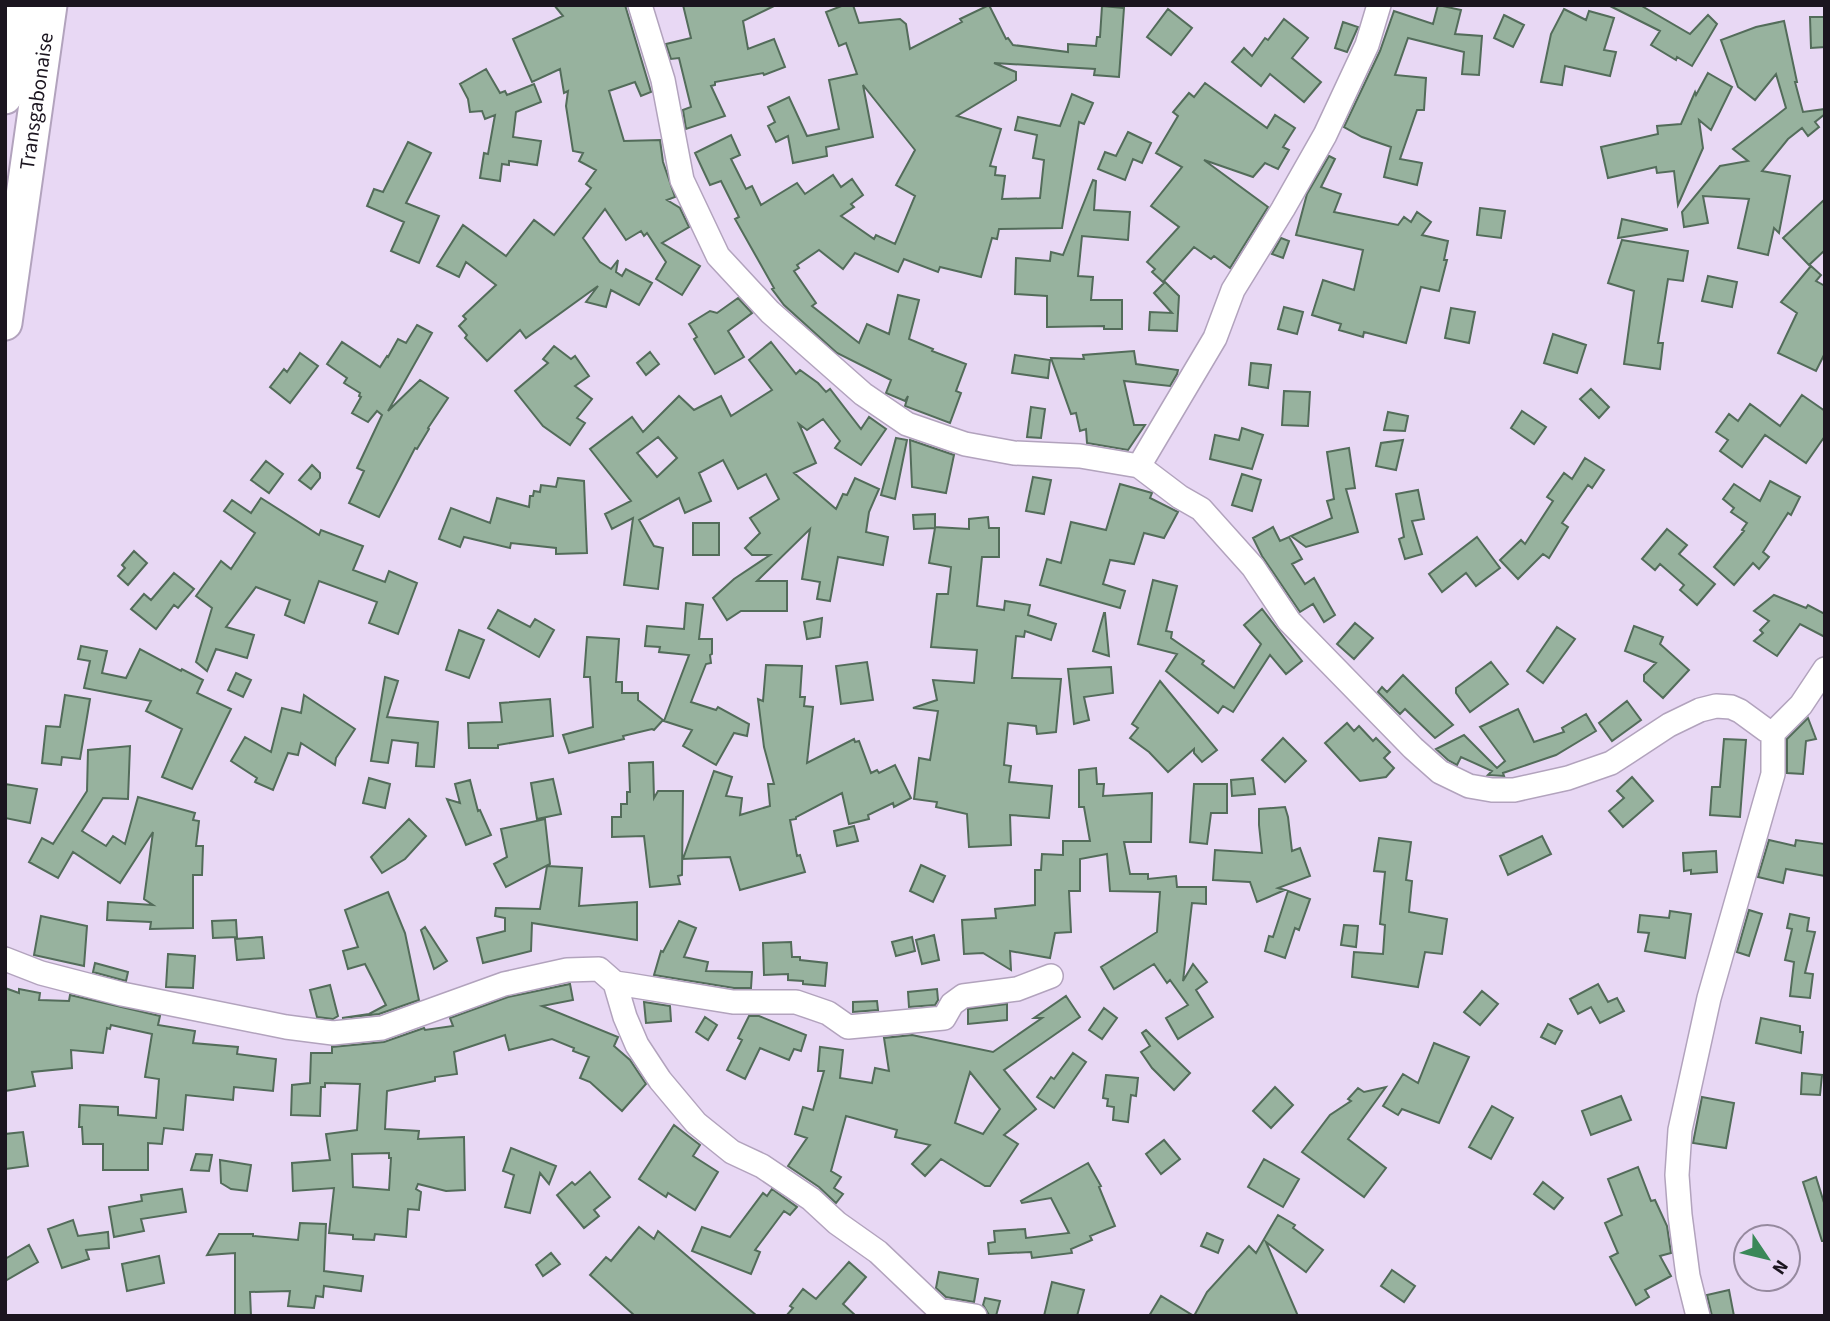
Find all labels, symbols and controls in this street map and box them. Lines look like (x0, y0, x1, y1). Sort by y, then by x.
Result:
street label: Transgabonaise (12, 31, 61, 172)
north arrow (1732, 1223, 1802, 1293)
text: N (1765, 1254, 1794, 1280)

